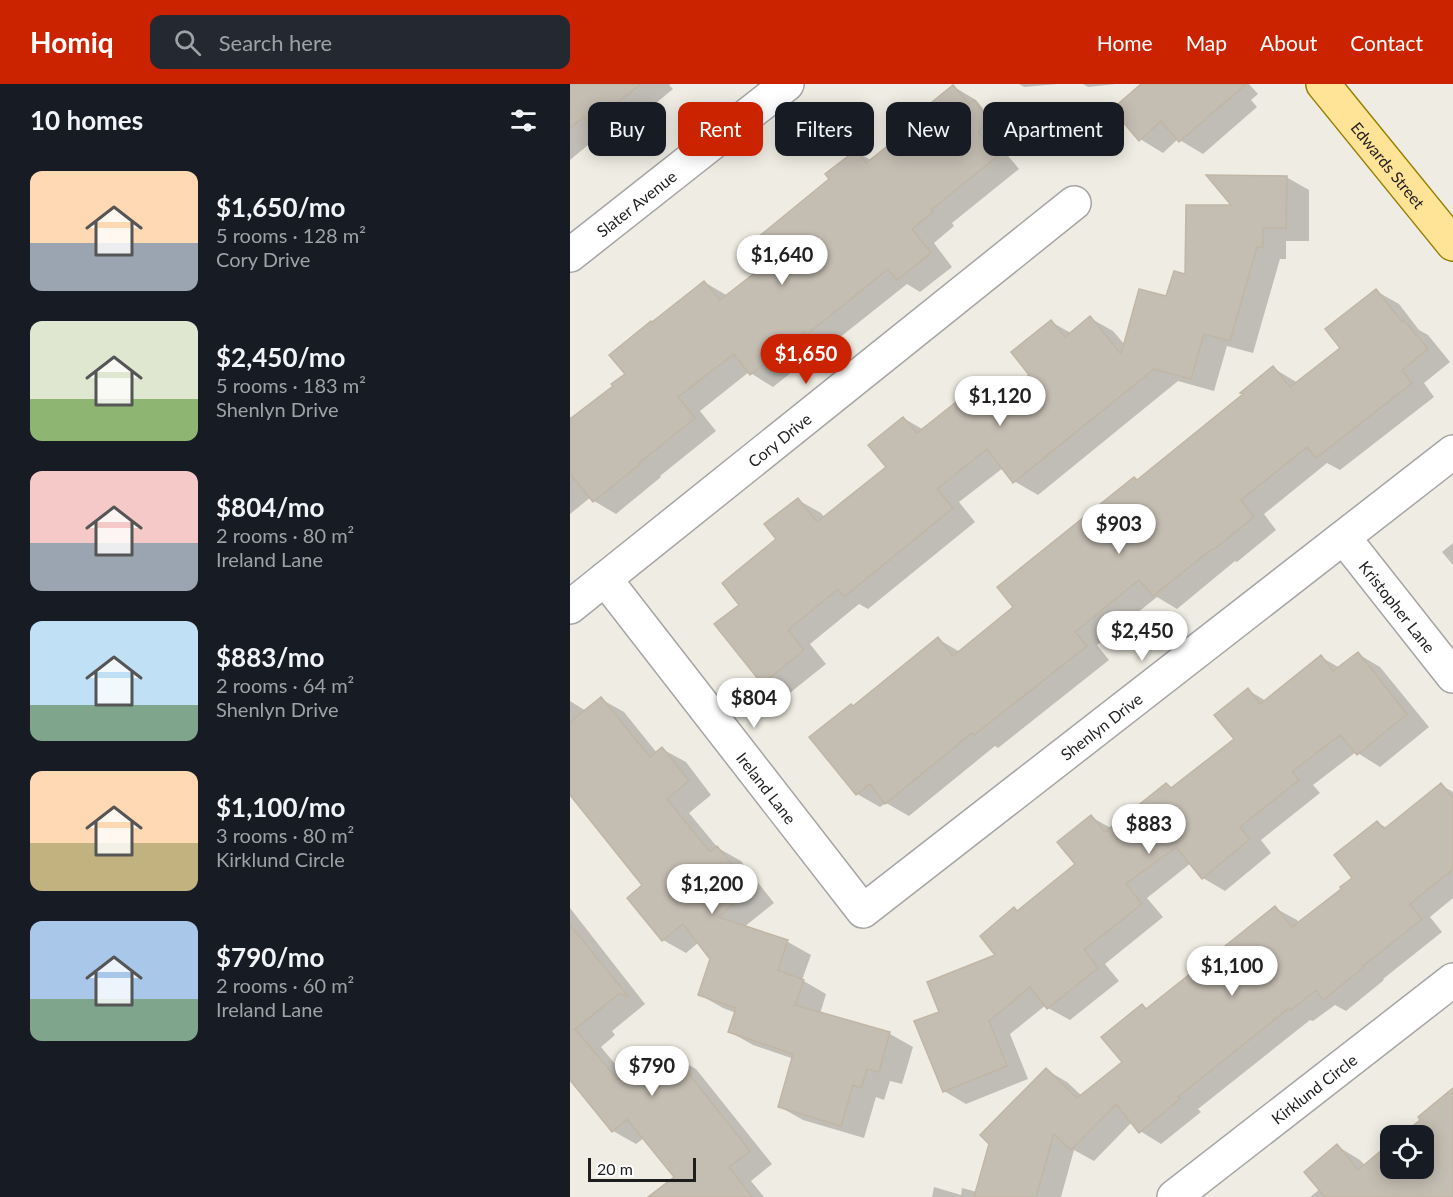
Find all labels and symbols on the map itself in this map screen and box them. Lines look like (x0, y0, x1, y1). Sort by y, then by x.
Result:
street label: Edwards Street (1348, 118, 1430, 212)
street label: Slater Avenue (592, 166, 680, 240)
pin: $1,640 (733, 235, 831, 286)
pin: $1,650 (757, 334, 855, 385)
pin: $1,120 (951, 376, 1049, 427)
street label: Cory Drive (744, 408, 815, 470)
pin: $903 (1083, 504, 1155, 555)
street label: Kristopher Lane (1356, 557, 1440, 656)
pin: $2,450 (1093, 611, 1191, 662)
pin: $804 (718, 678, 790, 729)
street label: Shenlyn Drive (1056, 688, 1146, 763)
street label: Ireland Lane (733, 748, 801, 827)
pin: $883 (1113, 804, 1185, 855)
pin: $1,200 (663, 864, 761, 915)
pin: $1,100 (1183, 946, 1281, 997)
pin: $790 (616, 1046, 688, 1097)
street label: Kirklund Circle (1267, 1049, 1360, 1127)
scale bar (588, 1155, 696, 1182)

